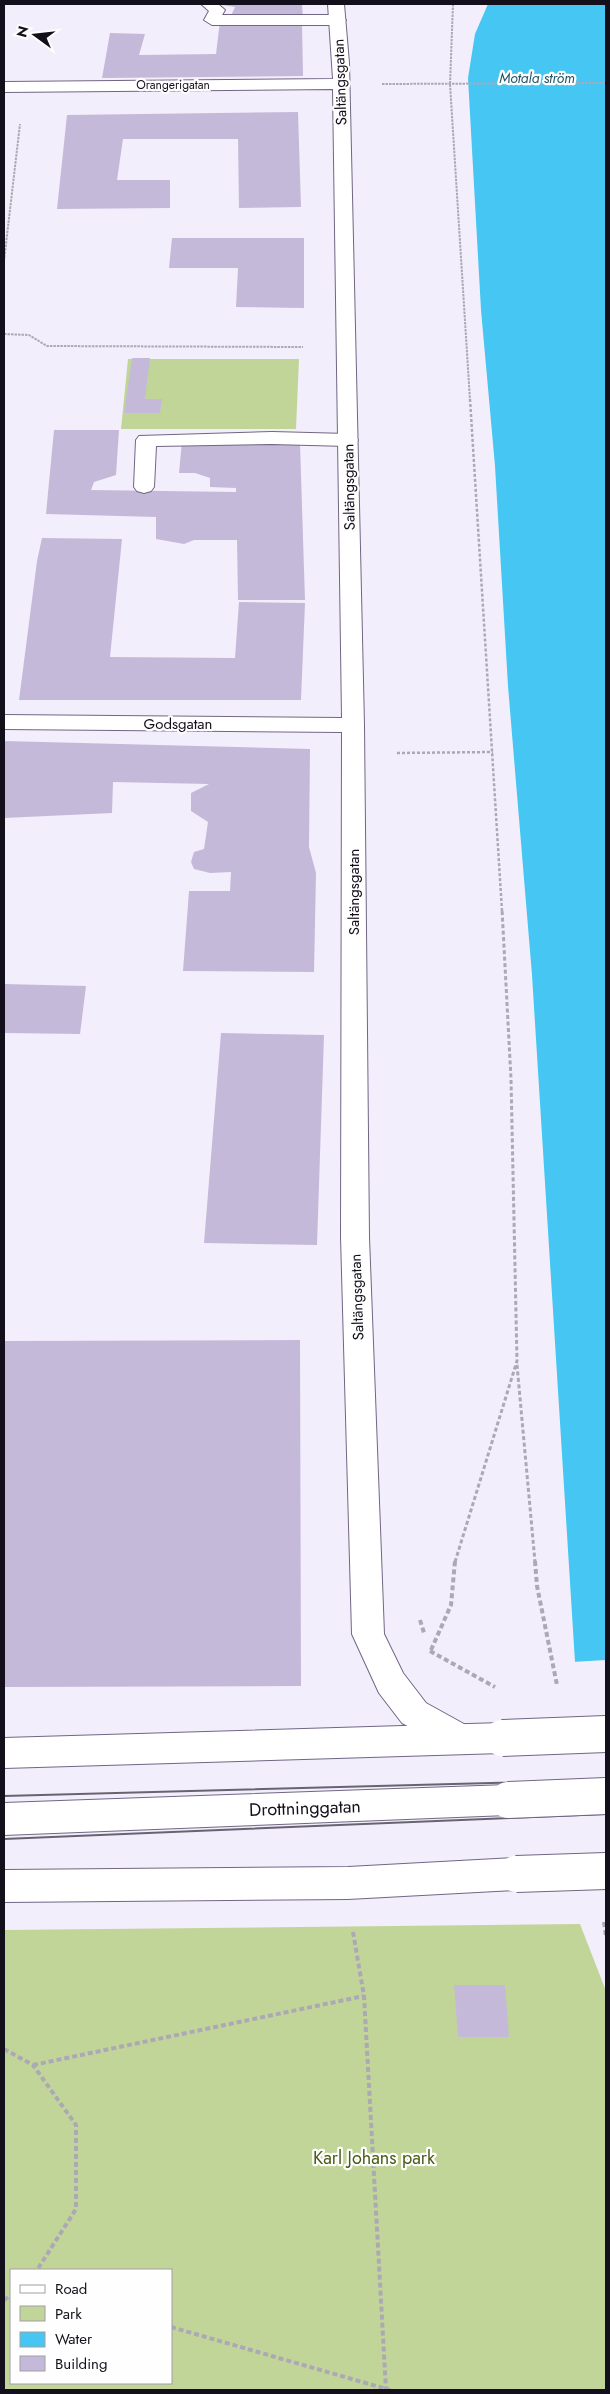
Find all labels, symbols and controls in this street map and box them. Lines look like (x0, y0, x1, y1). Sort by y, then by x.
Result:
north arrow (10, 10, 60, 60)
text: N (11, 24, 34, 40)
street label: Saltängsgatan (327, 38, 353, 126)
water label: Motala ström (499, 68, 575, 88)
street label: Orangerigatan (136, 76, 210, 94)
street label: Saltängsgatan (337, 443, 361, 531)
street label: Godsgatan (144, 713, 212, 735)
street label: Saltängsgatan (343, 849, 365, 935)
street label: Saltängsgatan (344, 1253, 370, 1341)
street label: Drottninggatan (249, 1793, 361, 1823)
park label: Karl Johans park (313, 2145, 435, 2171)
legend (10, 2269, 172, 2384)
text: Road (55, 2278, 87, 2300)
text: Park (55, 2303, 82, 2325)
text: Water (55, 2328, 93, 2350)
text: Building (55, 2353, 107, 2375)

